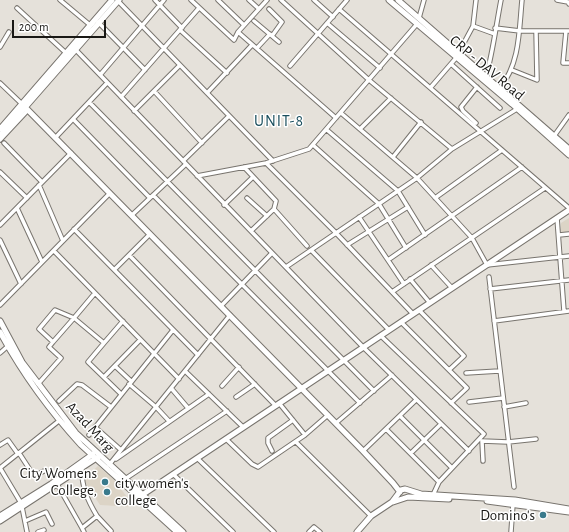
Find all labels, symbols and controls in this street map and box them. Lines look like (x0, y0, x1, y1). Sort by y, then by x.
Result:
scale bar (14, 12, 108, 38)
text: 200 m (19, 21, 49, 33)
street label: CRP - DAV Road (446, 32, 528, 104)
district label: UNIT-8 (254, 111, 304, 131)
street label: Azad Marg (62, 398, 118, 456)
place label: City Womens College, (20, 464, 97, 499)
place label: city women's college (115, 474, 189, 509)
marker: City Womens College, (100, 477, 110, 487)
marker: city women's college (102, 487, 112, 497)
place label: Domino's (480, 506, 535, 524)
marker: Domino's (538, 510, 548, 520)

